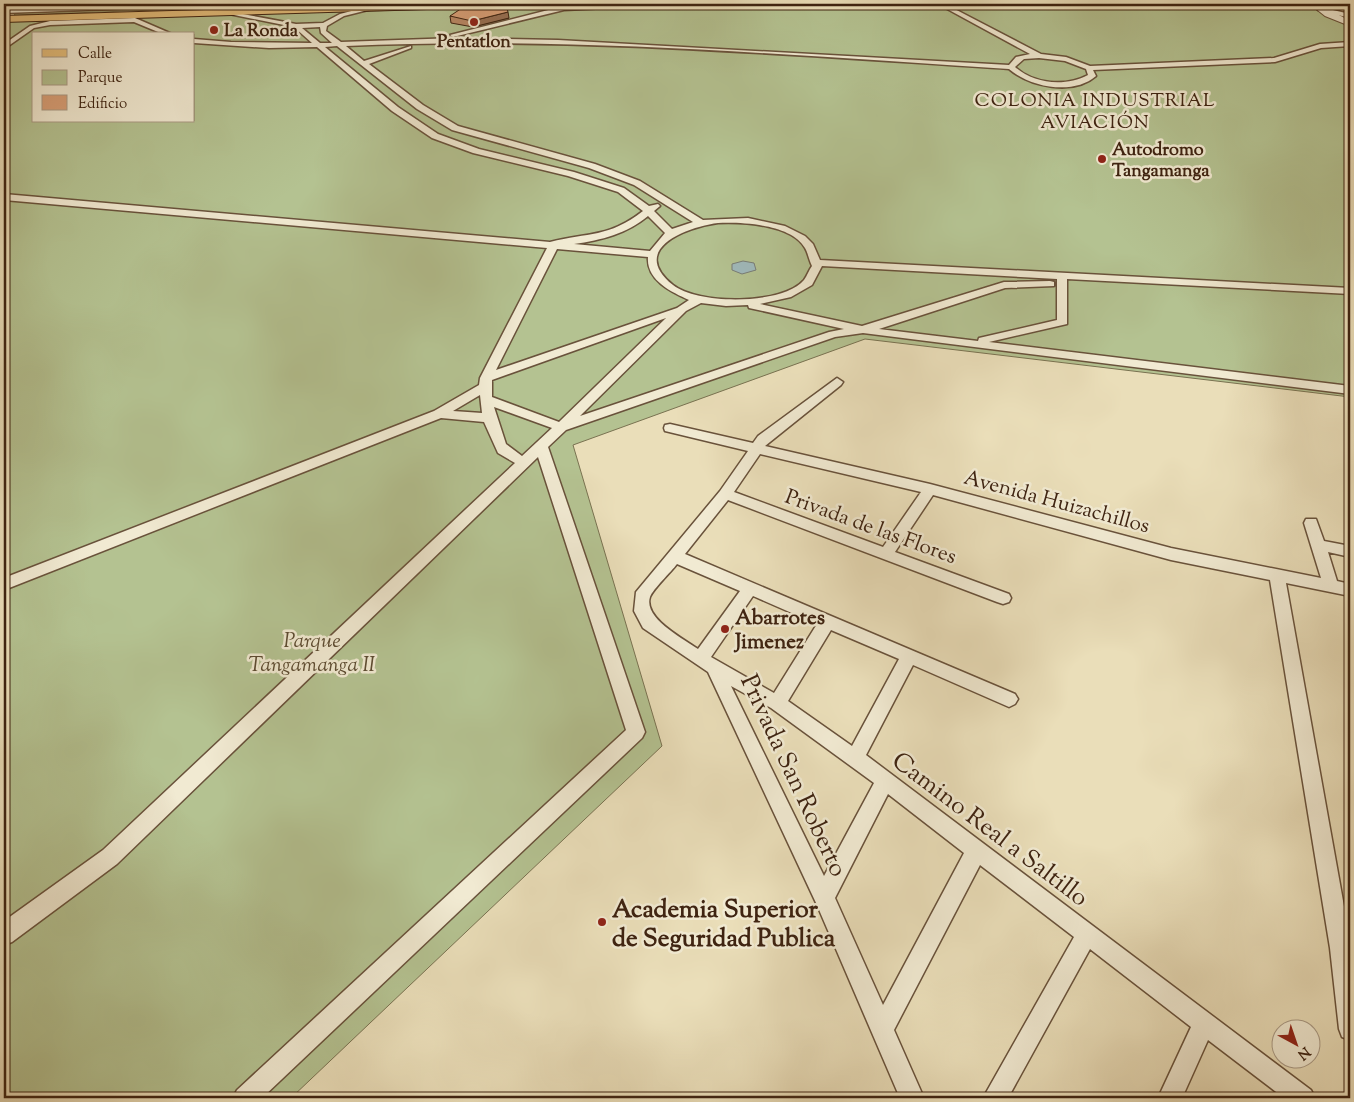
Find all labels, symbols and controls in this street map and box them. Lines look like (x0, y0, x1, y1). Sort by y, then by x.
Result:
marker: Pentatlon (468, 16, 480, 28)
place label: La Ronda (224, 19, 299, 45)
marker: La Ronda (208, 24, 220, 36)
place label: Pentatlon (437, 30, 511, 56)
legend (32, 32, 195, 122)
text: Calle (78, 44, 112, 65)
text: Parque (78, 68, 122, 89)
district label: COLONIA INDUSTRIAL AVIACIÓN (974, 88, 1216, 137)
text: Edificio (78, 94, 127, 115)
place label: Autodromo Tangamanga (1112, 138, 1210, 185)
marker: Autodromo Tangamanga (1096, 153, 1108, 165)
street label: Avenida Huizachillos (960, 464, 1153, 542)
street label: Privada de las Flores (780, 483, 960, 573)
place label: Abarrotes Jimenez (733, 604, 825, 658)
marker: Abarrotes Jimenez (719, 623, 731, 635)
park label: Parque Tangamanga II (249, 627, 376, 681)
street label: Privada San Roberto (730, 669, 855, 883)
street label: Camino Real a Saltillo (883, 744, 1095, 916)
place label: Academia Superior de Seguridad Publica (612, 893, 836, 958)
marker: Academia Superior de Seguridad Publica (596, 916, 608, 928)
north arrow (1272, 1020, 1322, 1070)
text: N (1292, 1041, 1314, 1064)

